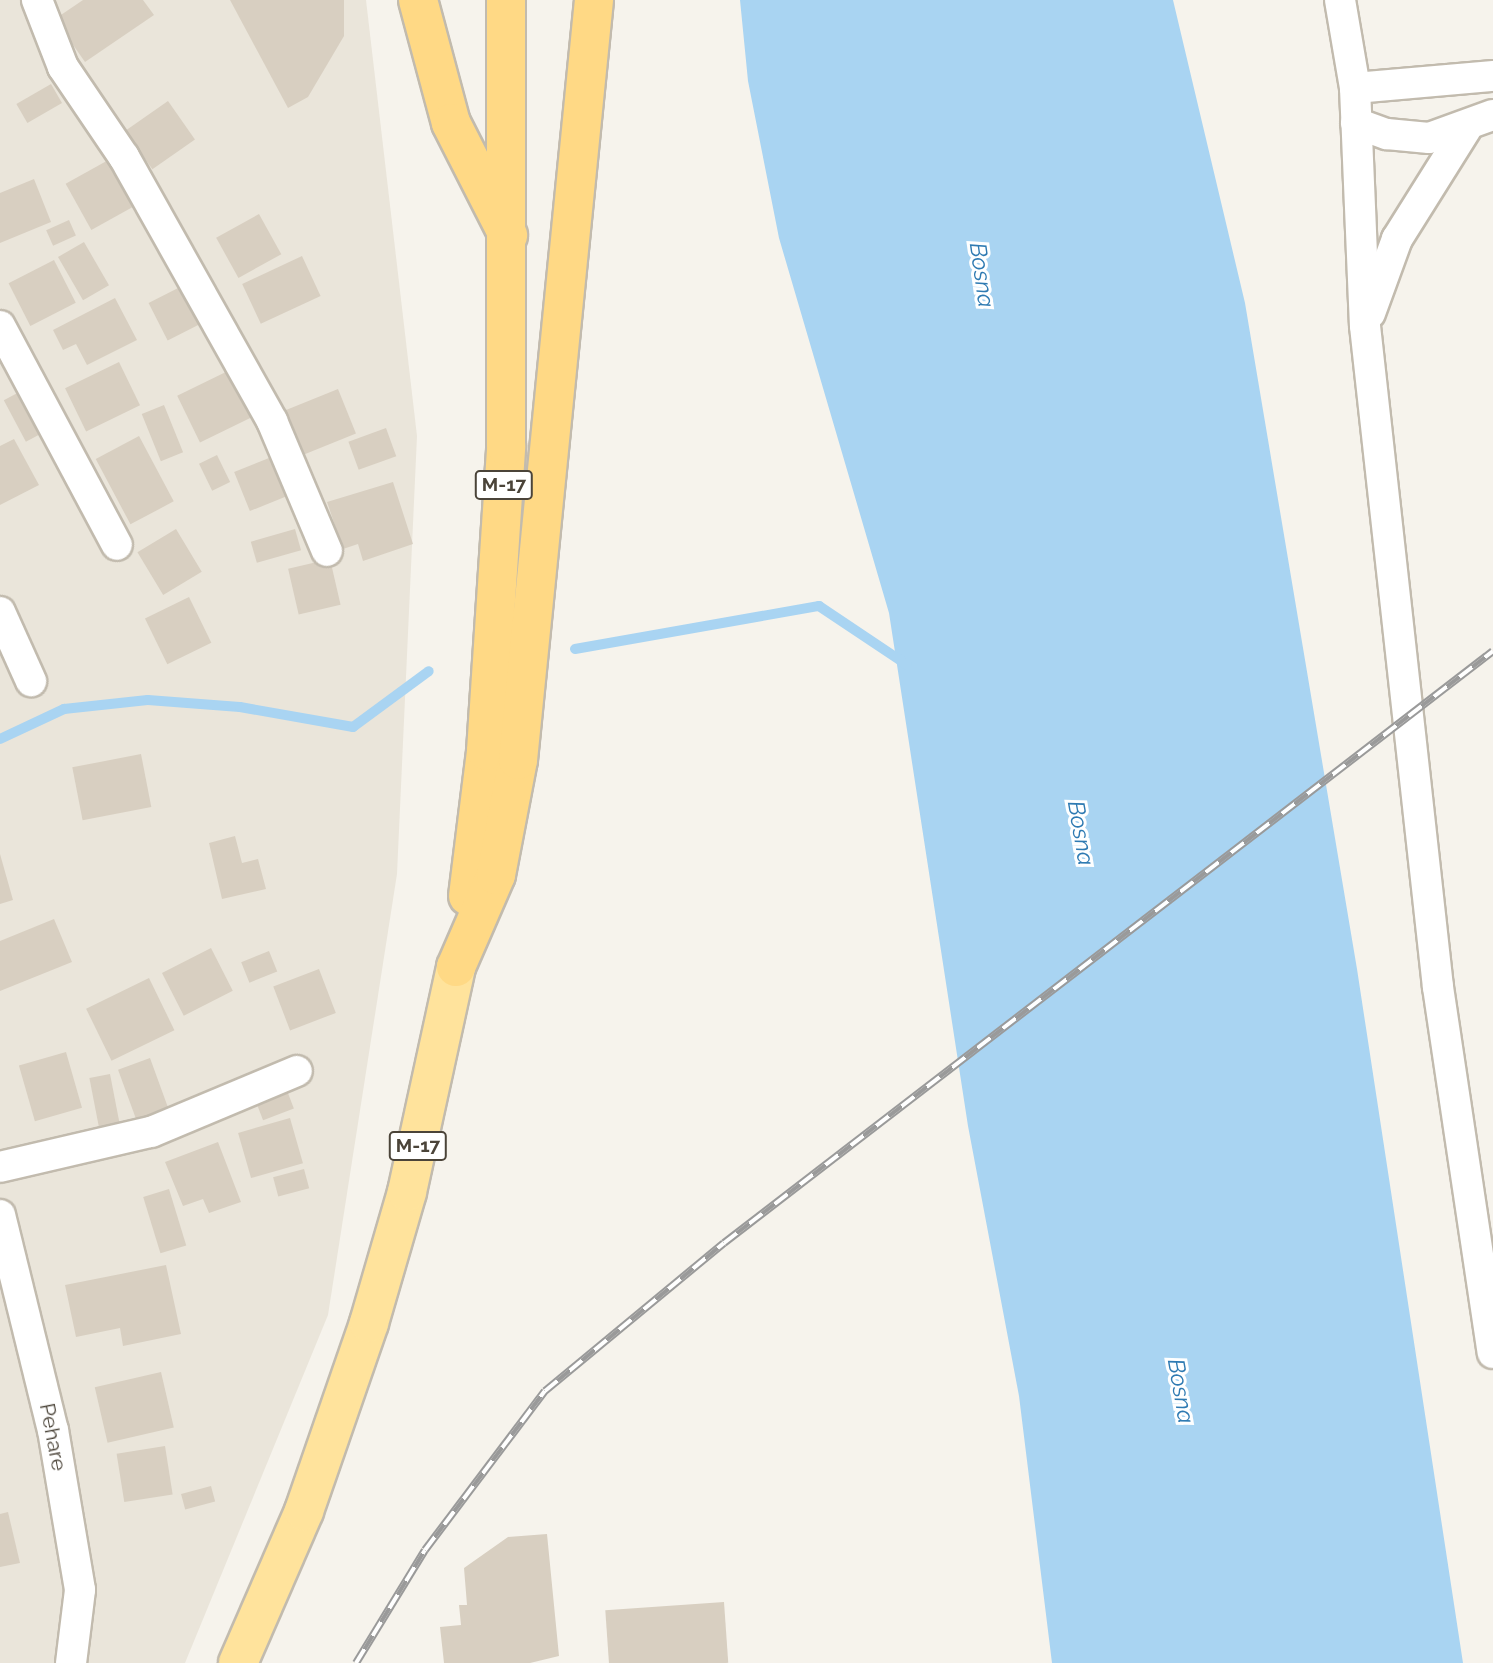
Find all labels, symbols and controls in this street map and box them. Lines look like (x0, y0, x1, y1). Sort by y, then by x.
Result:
water label: Bosna (964, 241, 1000, 309)
road number: M-17 (474, 470, 534, 500)
water label: Bosna (1062, 798, 1100, 868)
road number: M-17 (388, 1130, 448, 1162)
water label: Bosna (1162, 1356, 1200, 1426)
street label: Pehare (34, 1401, 72, 1473)

